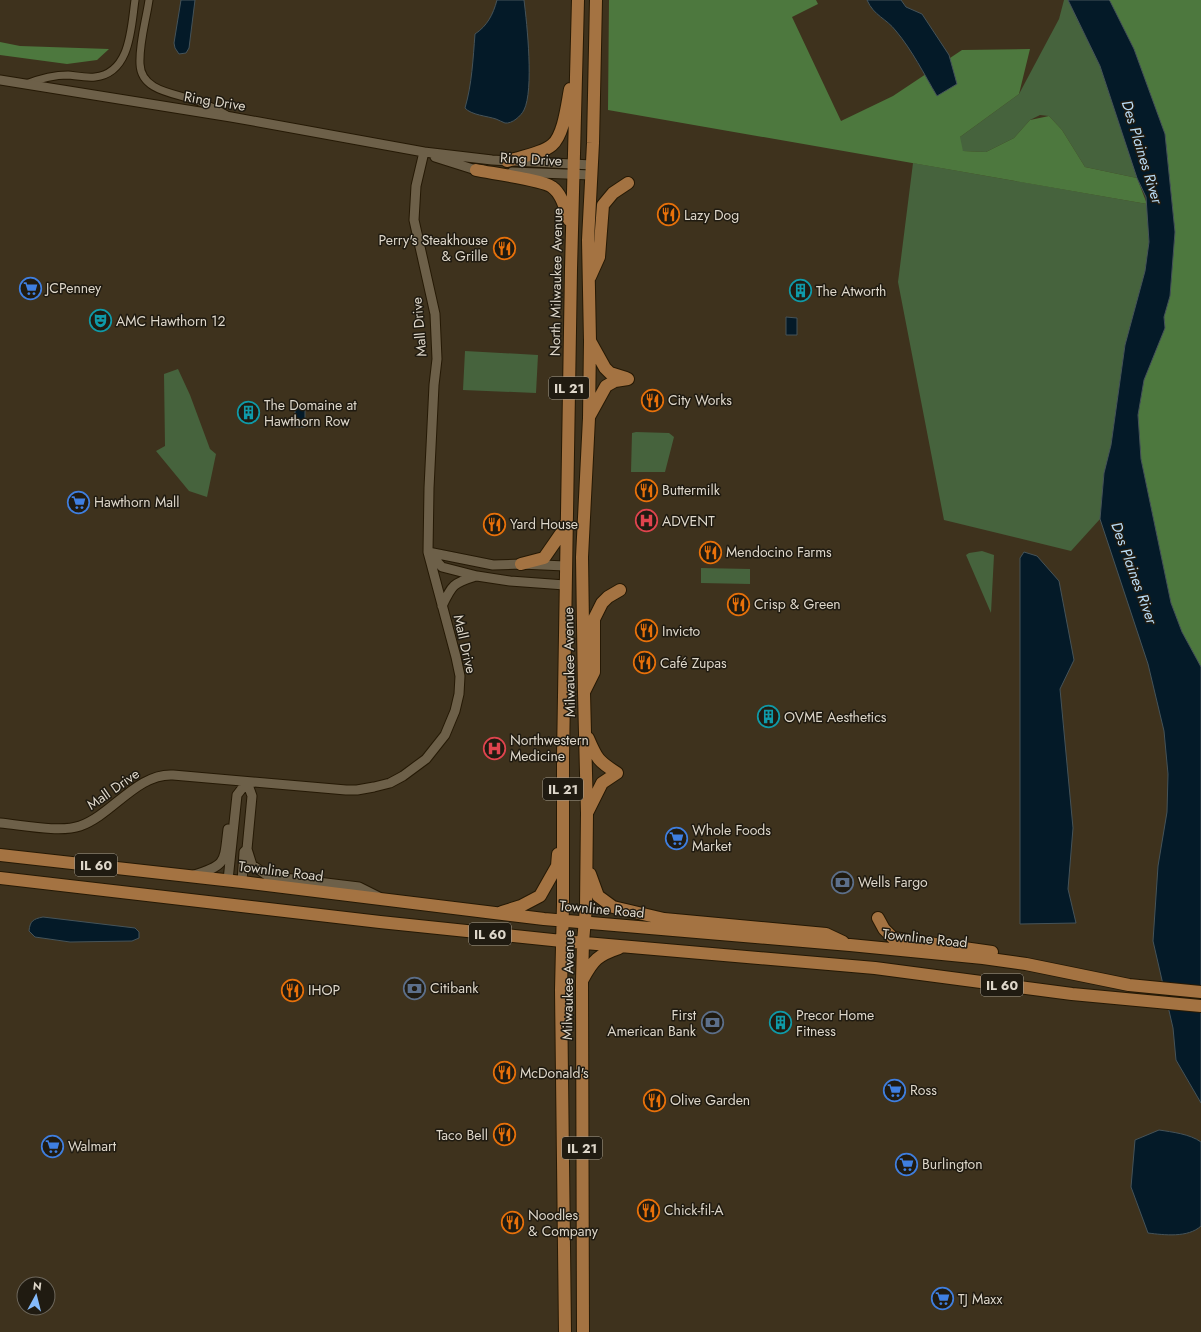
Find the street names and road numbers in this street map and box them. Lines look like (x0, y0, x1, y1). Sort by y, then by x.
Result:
street label: Ring Drive (183, 86, 247, 116)
street label: Ring Drive (499, 147, 563, 171)
street label: North Milwaukee Avenue (545, 208, 567, 356)
street label: Mall Drive (406, 296, 432, 358)
road number: IL 21 (549, 377, 589, 399)
street label: Milwaukee Avenue (558, 607, 580, 717)
street label: Mall Drive (449, 613, 481, 675)
street label: Mall Drive (83, 764, 143, 814)
road number: IL 21 (543, 778, 583, 800)
road number: IL 60 (75, 854, 117, 876)
street label: Townline Road (237, 856, 325, 886)
street label: Townline Road (559, 895, 645, 923)
road number: IL 60 (469, 923, 511, 945)
street label: Townline Road (882, 924, 968, 952)
street label: Milwaukee Avenue (557, 930, 579, 1040)
road number: IL 60 (981, 974, 1023, 996)
road number: IL 21 (562, 1137, 602, 1159)

